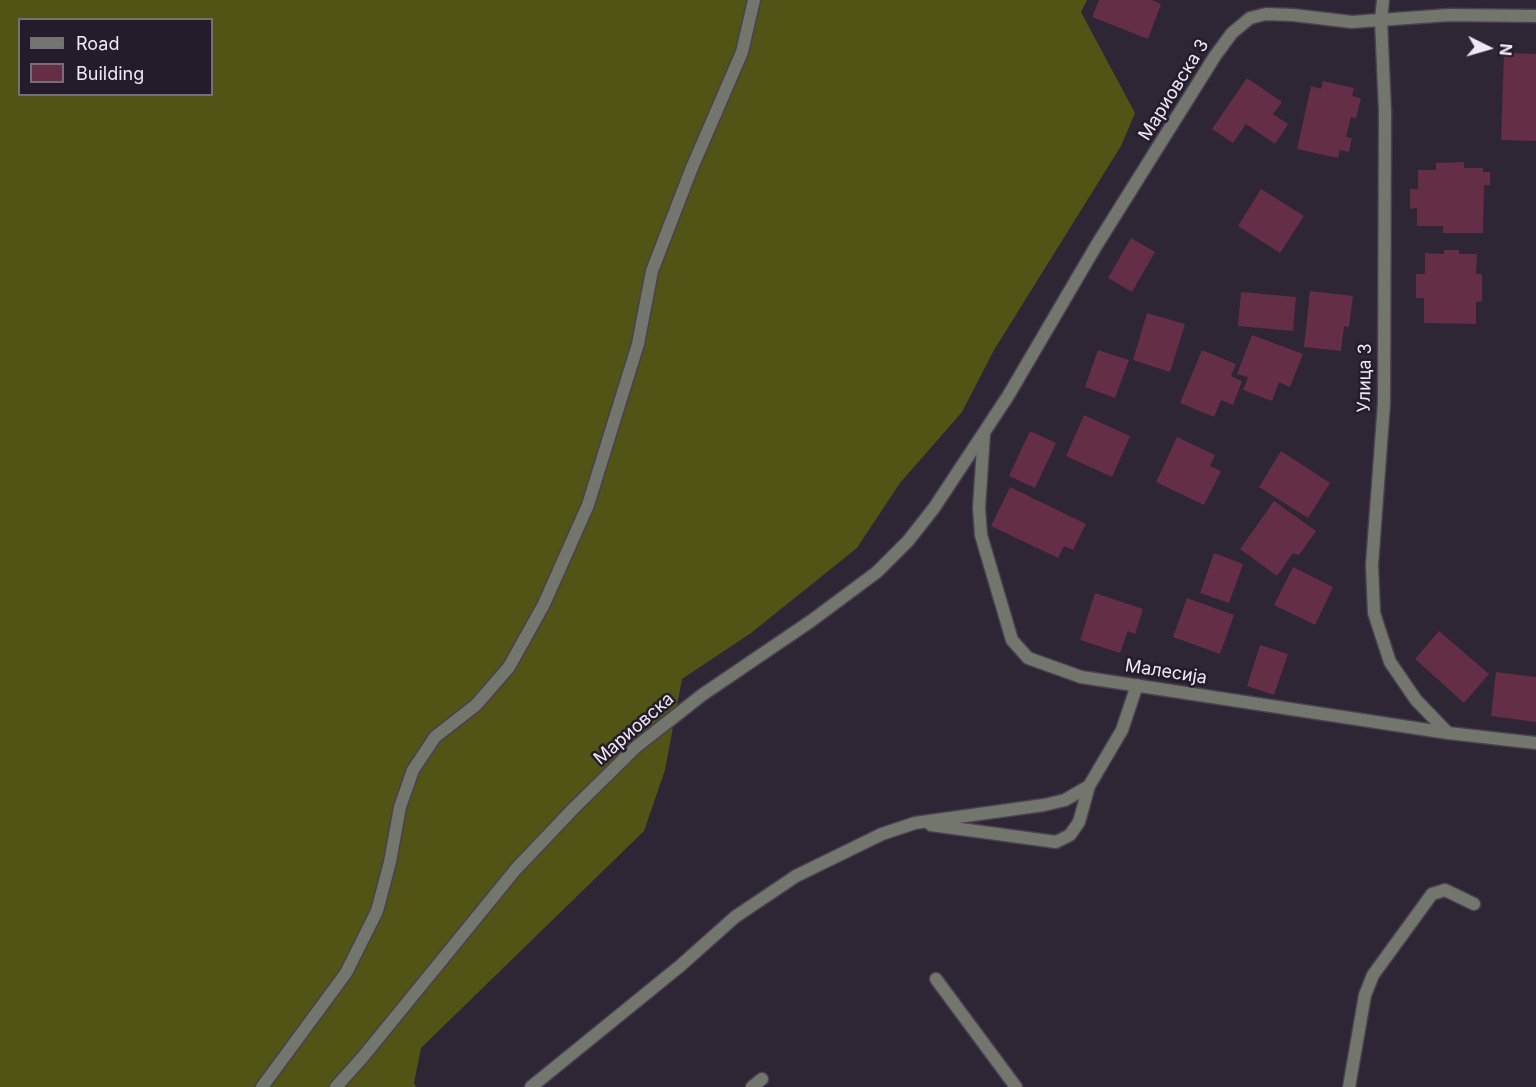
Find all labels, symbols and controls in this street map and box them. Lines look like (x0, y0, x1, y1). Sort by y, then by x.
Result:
legend (18, 18, 213, 96)
north arrow (1458, 18, 1518, 78)
text: Road (76, 33, 119, 54)
street label: Мариовска 3 (1134, 35, 1214, 145)
text: N (1495, 43, 1516, 57)
text: Building (76, 63, 144, 84)
street label: Улица 3 (1354, 343, 1376, 413)
street label: Малесија (1124, 655, 1208, 689)
street label: Мариовска (590, 688, 678, 770)

